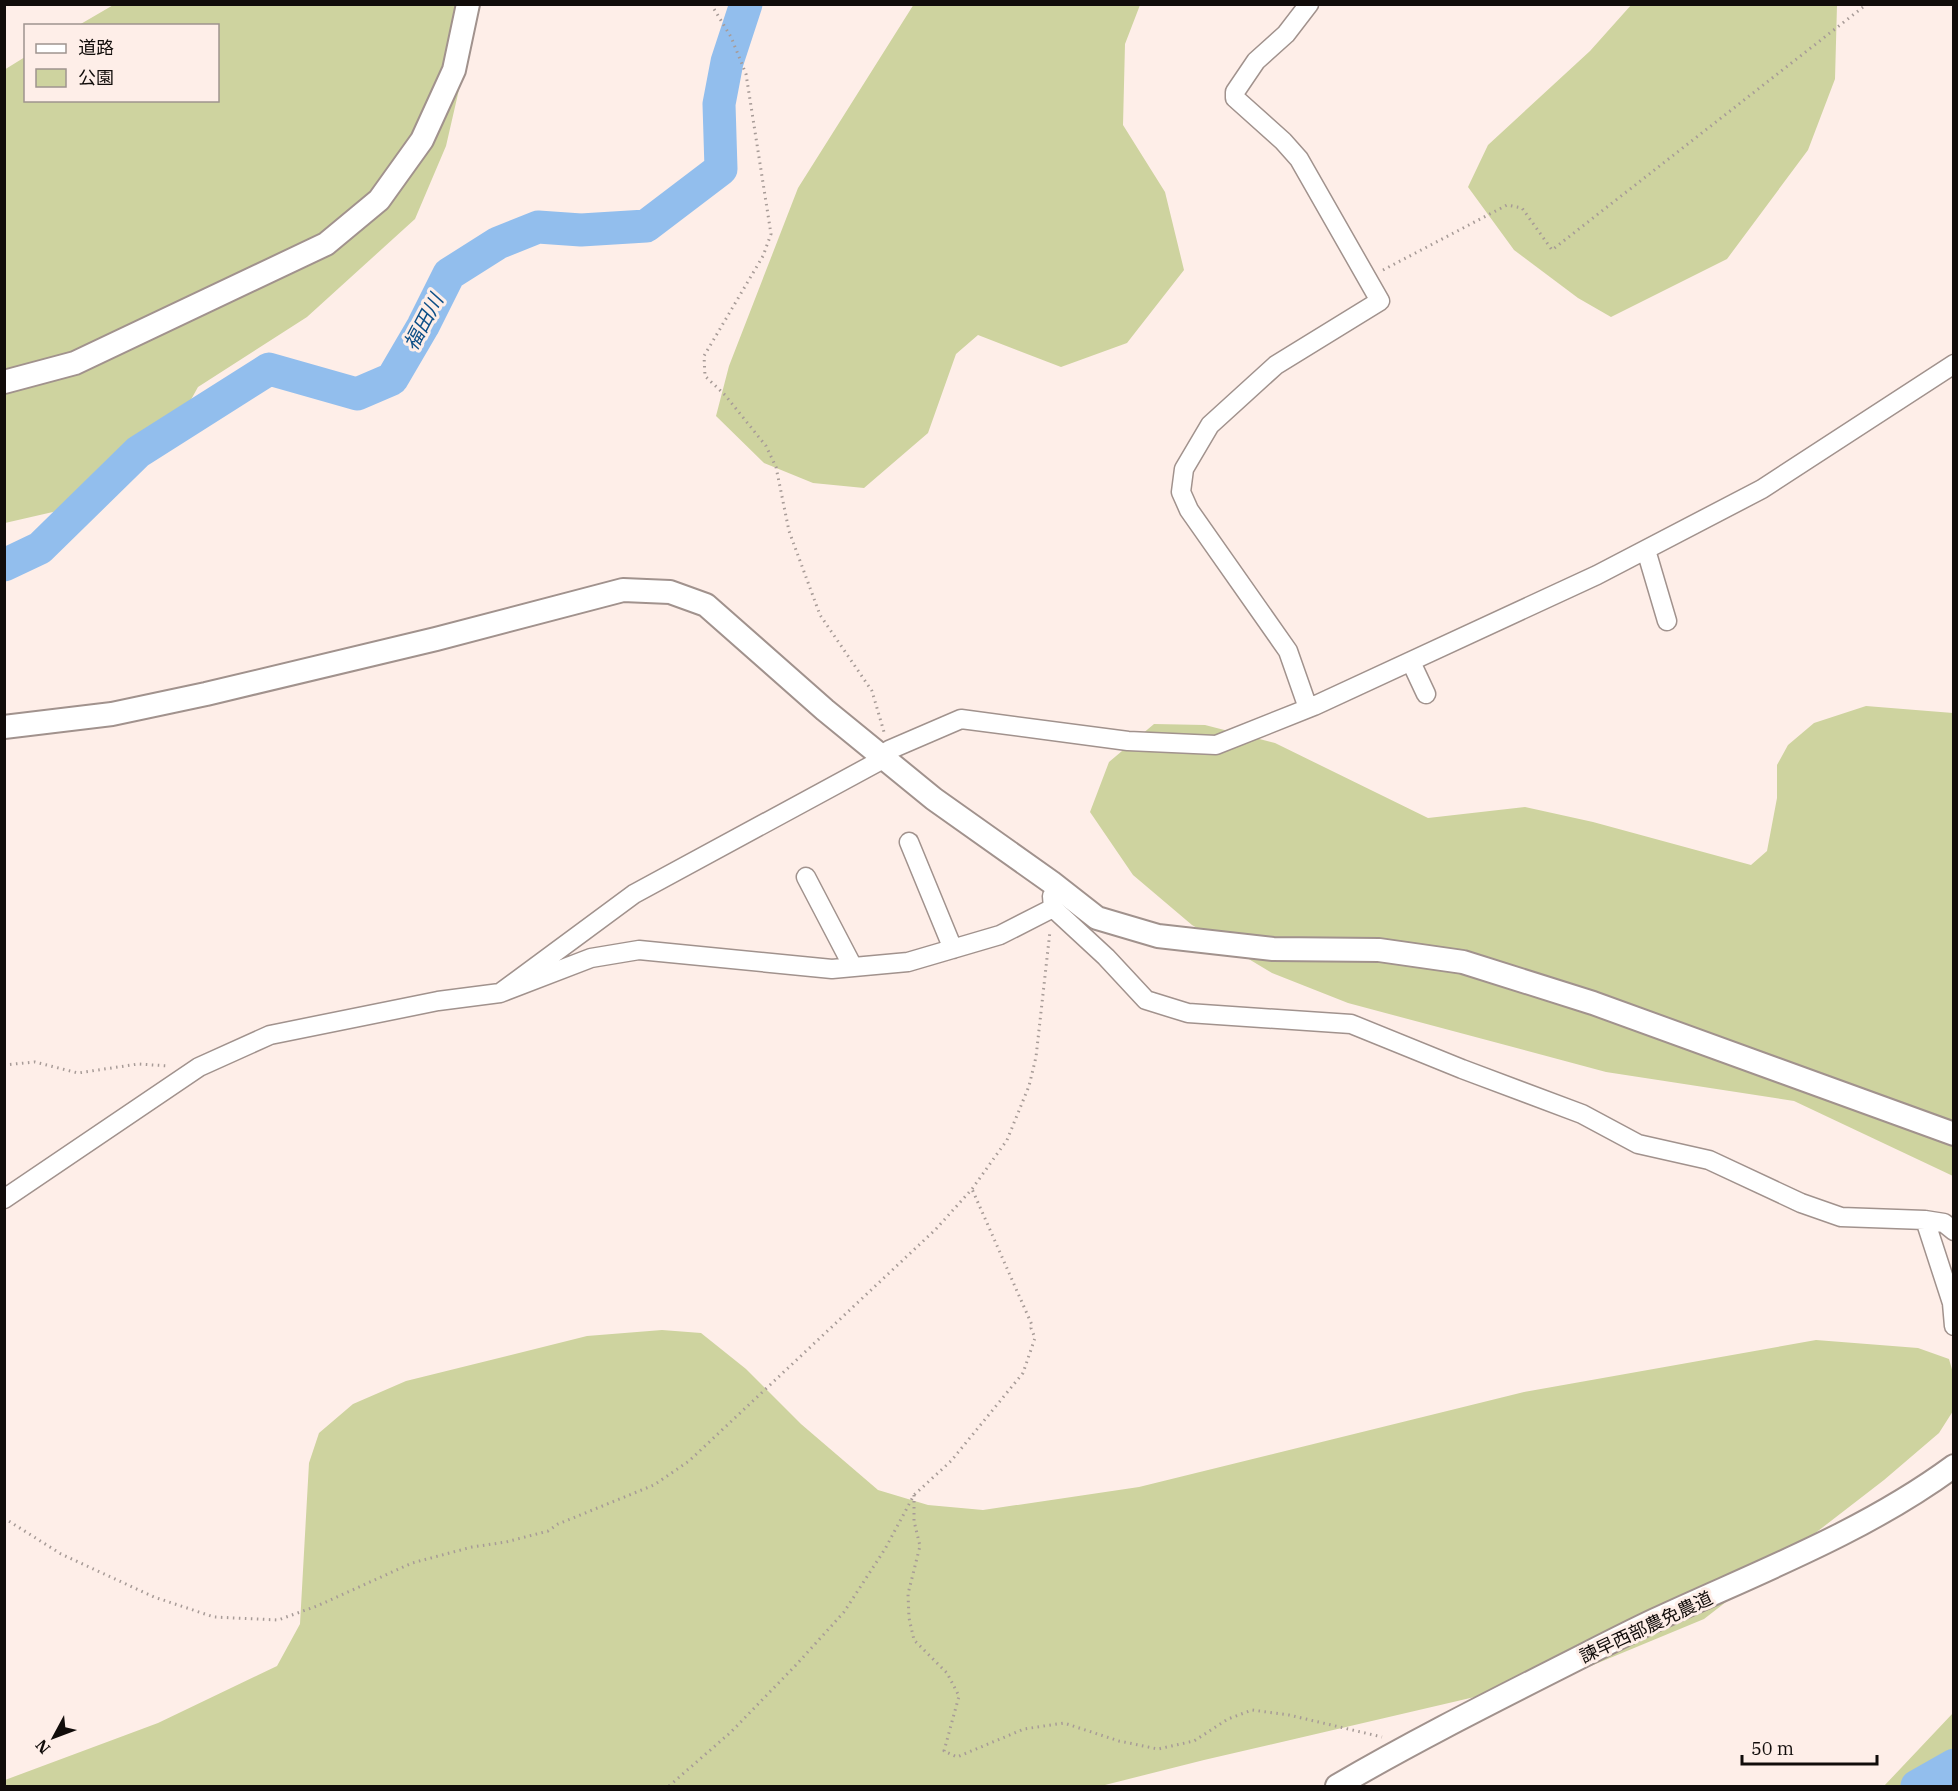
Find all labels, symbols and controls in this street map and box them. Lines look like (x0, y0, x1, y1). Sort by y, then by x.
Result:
legend (24, 24, 219, 102)
text: 道路 (78, 36, 114, 59)
text: 公園 (78, 66, 114, 89)
water label: 福田川 (397, 287, 450, 355)
street label: 諫早西部農免農道 (1576, 1586, 1716, 1668)
north arrow (24, 1707, 84, 1767)
scale bar (1742, 1728, 1877, 1766)
text: N (31, 1736, 54, 1758)
text: 50 m (1751, 1737, 1794, 1760)

